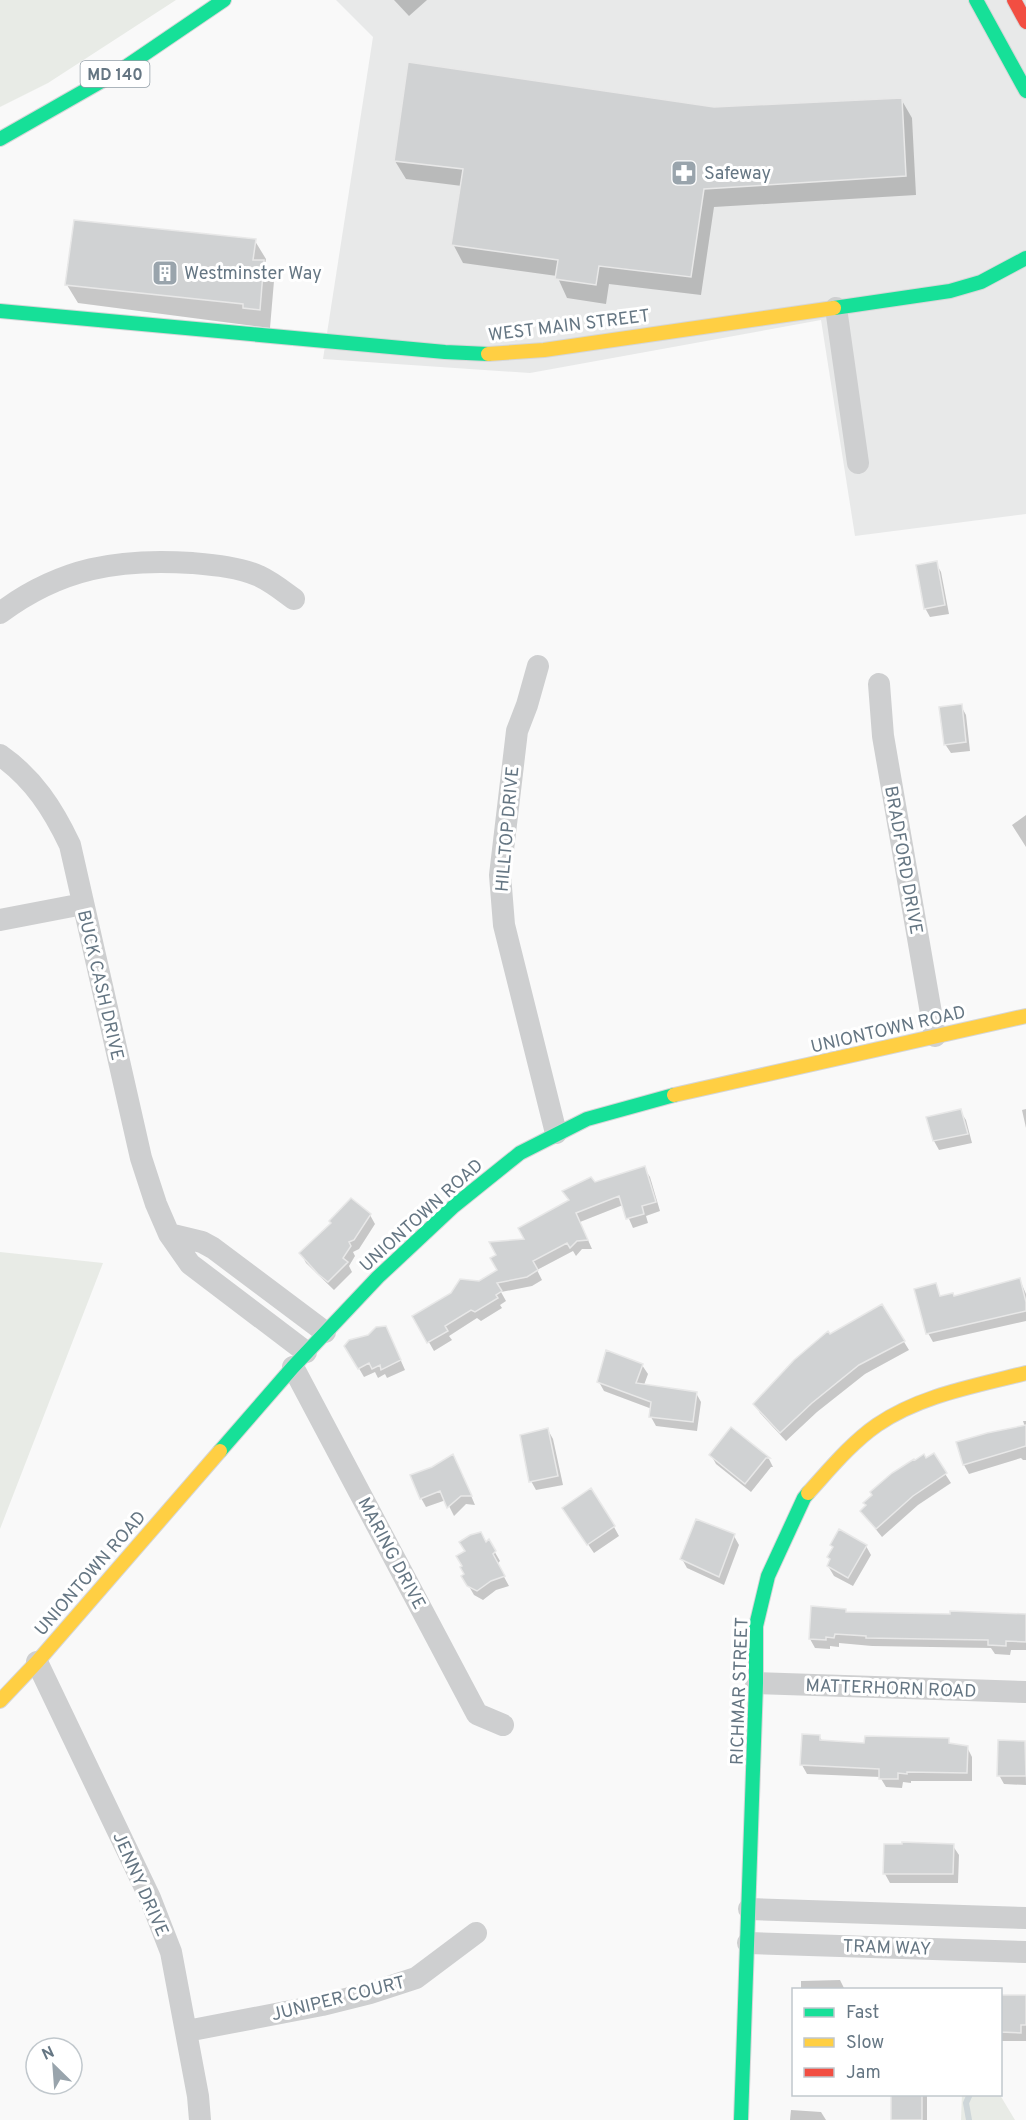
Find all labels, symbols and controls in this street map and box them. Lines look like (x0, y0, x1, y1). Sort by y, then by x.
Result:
road number: MD 140 (80, 61, 150, 87)
pharmacy icon: Safeway (669, 158, 699, 188)
place label: Safeway (704, 163, 771, 186)
building icon: Westminster Way (150, 258, 180, 288)
place label: Westminster Way (184, 263, 322, 286)
street label: WEST MAIN STREET (487, 305, 651, 348)
street label: HILLTOP DRIVE (492, 765, 525, 893)
street label: BRADFORD DRIVE (878, 784, 927, 936)
street label: BUCK CASH DRIVE (71, 908, 128, 1063)
street label: UNIONTOWN ROAD (809, 1001, 968, 1059)
street label: UNIONTOWN ROAD (355, 1155, 489, 1278)
street label: MARING DRIVE (351, 1494, 430, 1614)
street label: UNIONTOWN ROAD (30, 1507, 152, 1641)
street label: RICHMAR STREET (726, 1617, 755, 1765)
street label: MATTERHORN ROAD (805, 1675, 977, 1704)
street label: JENNY DRIVE (106, 1829, 173, 1940)
street label: TRAM WAY (842, 1935, 932, 1962)
street label: JUNIPER COURT (269, 1972, 408, 2027)
legend (792, 1988, 1002, 2096)
text: Fast (846, 2002, 879, 2025)
text: Slow (846, 2032, 884, 2055)
north arrow (24, 2036, 84, 2096)
text: N (39, 2043, 58, 2066)
text: Jam (846, 2062, 881, 2085)

